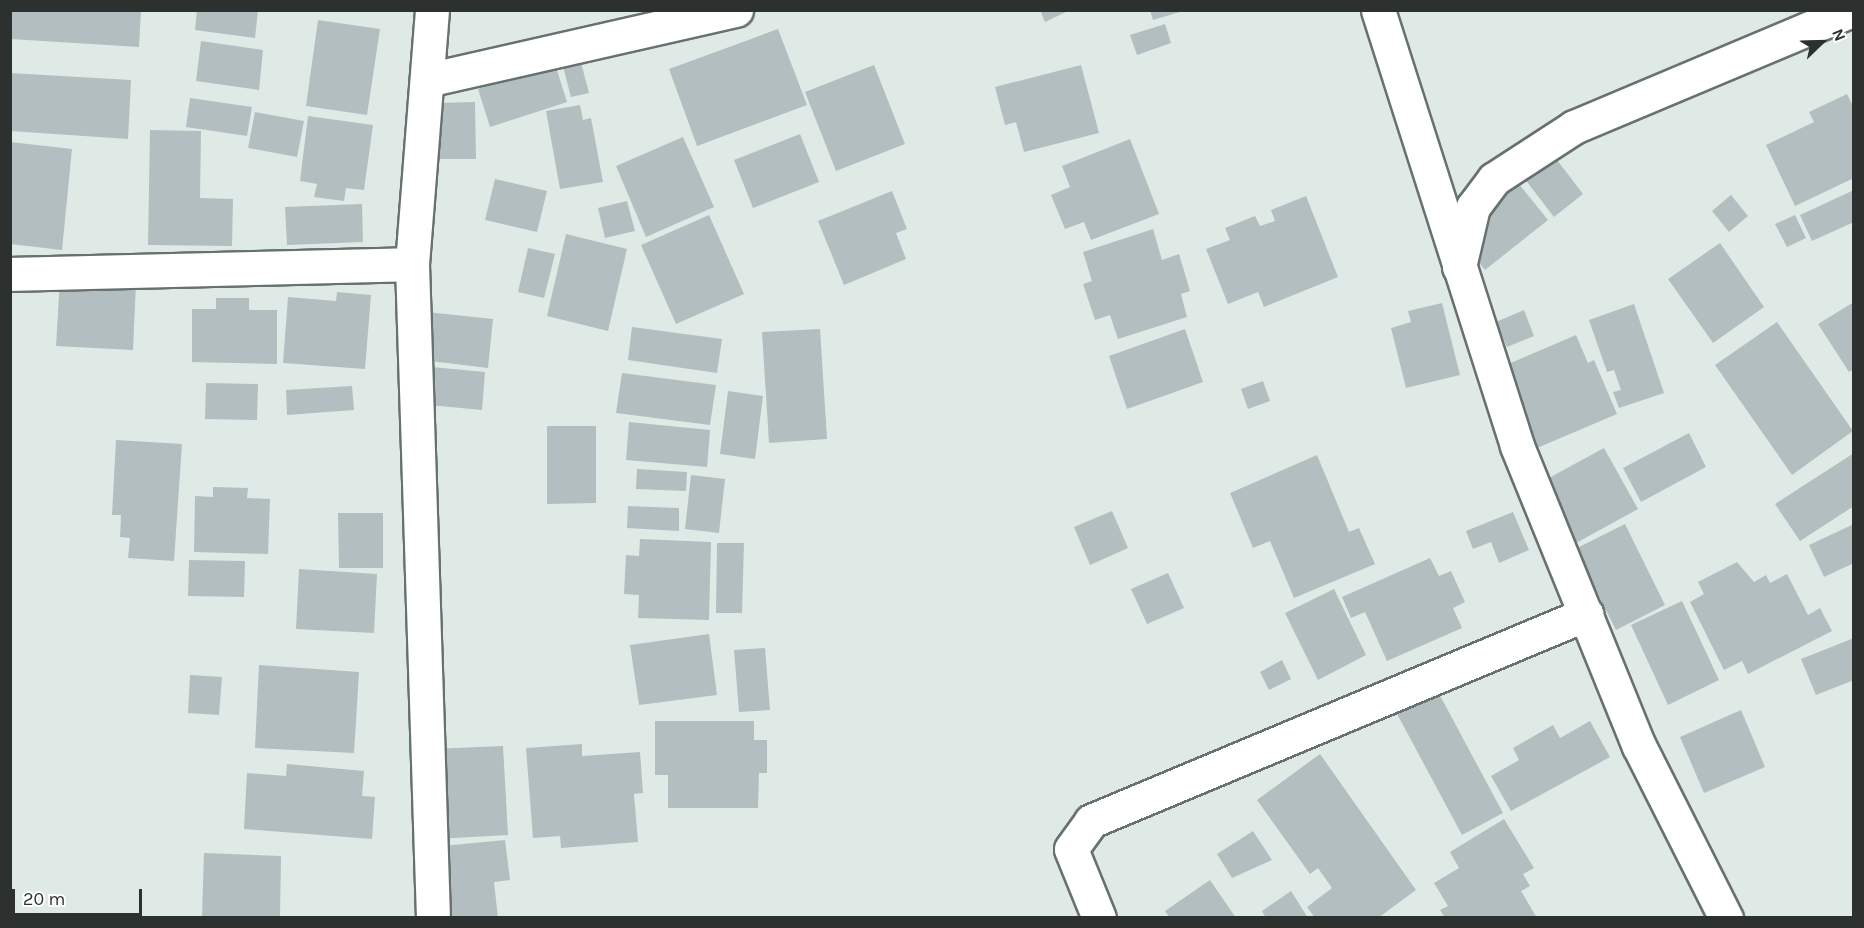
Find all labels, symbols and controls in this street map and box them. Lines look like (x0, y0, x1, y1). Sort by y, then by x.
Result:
north arrow (1792, 12, 1852, 72)
text: N (1828, 26, 1850, 44)
scale bar (15, 877, 146, 915)
text: 20 m (23, 888, 65, 910)

